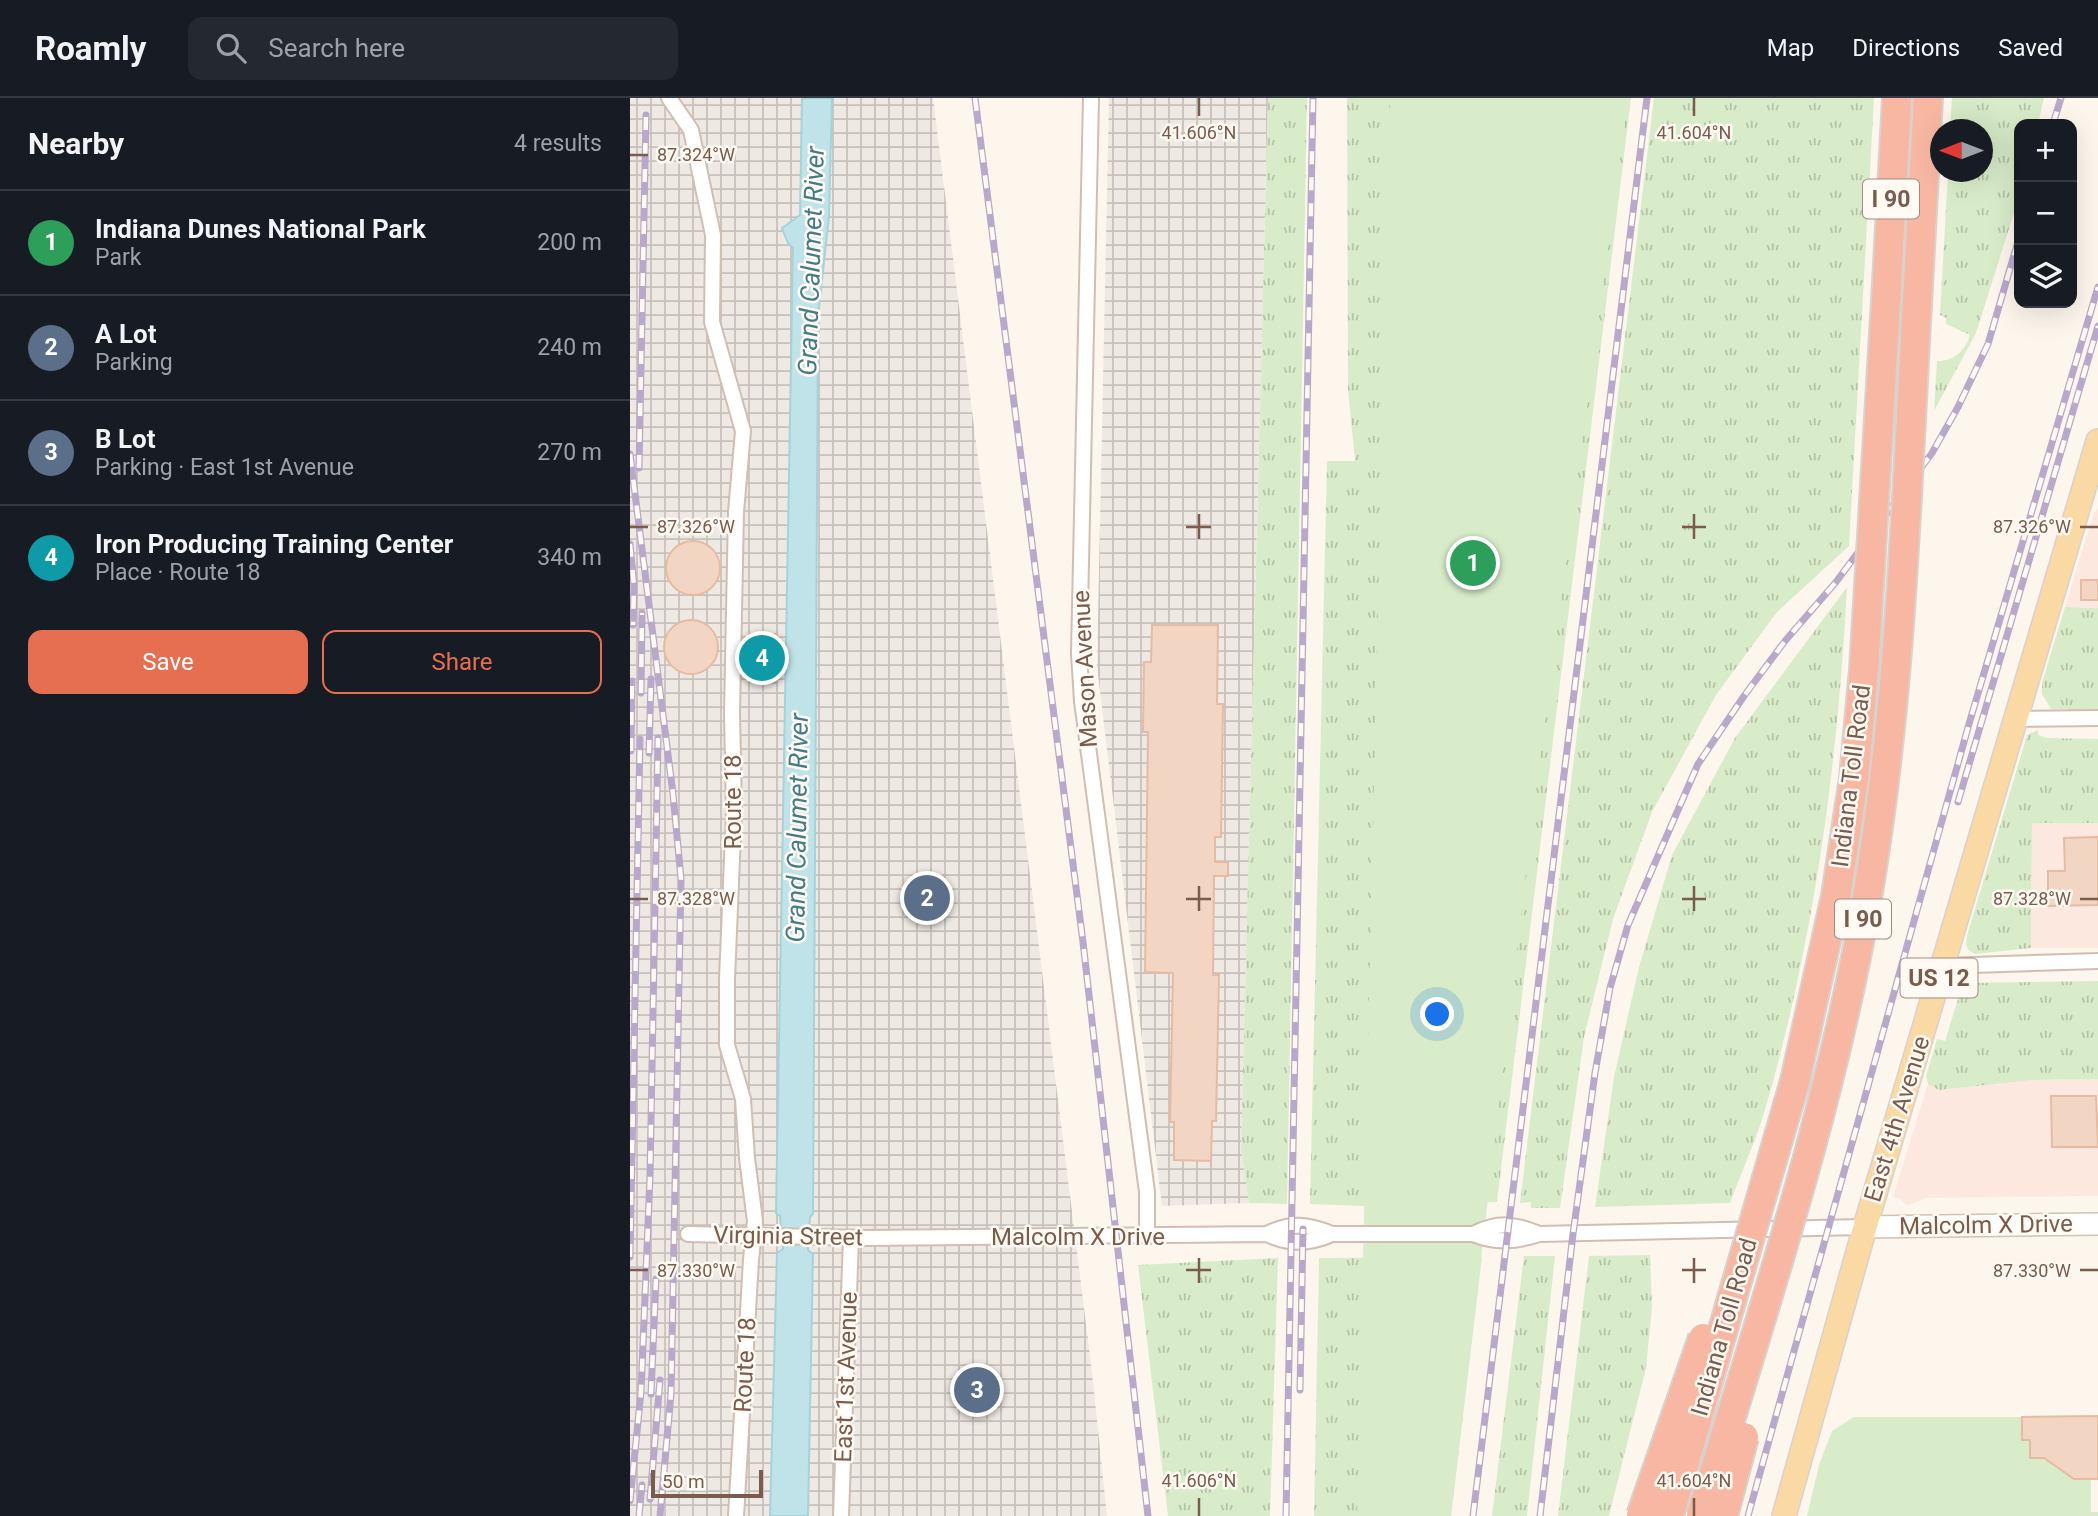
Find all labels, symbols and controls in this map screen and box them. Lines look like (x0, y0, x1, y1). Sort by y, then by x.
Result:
search box (188, 17, 678, 80)
text: Roamly (35, 29, 146, 68)
icon: search (212, 29, 250, 67)
text: Search here (268, 33, 405, 63)
text: Map (1767, 34, 1814, 62)
text: Directions (1852, 34, 1960, 62)
text: Saved (1998, 34, 2063, 62)
north arrow (1930, 119, 1993, 182)
map controls (2014, 119, 2077, 308)
button: + (2014, 119, 2077, 182)
text: 41.606°N (1162, 122, 1236, 143)
text: 41.604°N (1657, 122, 1731, 143)
text: Nearby (28, 126, 124, 161)
text: 4 results (514, 130, 602, 157)
text: 87.324°W (657, 144, 735, 165)
water label: Grand Calumet River (792, 144, 830, 376)
road number: I 90 (1863, 180, 1919, 218)
button: − (2014, 182, 2077, 245)
text: Indiana Dunes National Park (95, 214, 426, 244)
text: 1 (44, 229, 58, 256)
text: 200 m (537, 229, 602, 256)
text: Park (95, 244, 141, 271)
button: layers (2014, 245, 2077, 308)
text: A Lot (95, 319, 156, 349)
text: 2 (44, 334, 58, 361)
text: 240 m (537, 334, 602, 361)
text: Parking (95, 349, 173, 376)
text: B Lot (95, 424, 156, 454)
text: 3 (44, 439, 58, 466)
text: 270 m (537, 439, 602, 466)
text: Parking · East 1st Avenue (95, 454, 354, 481)
text: 87.326°W (657, 516, 735, 537)
text: 87.326°W (1993, 516, 2071, 537)
text: Iron Producing Training Center (95, 529, 453, 559)
pin: 1 (1450, 537, 1496, 589)
text: 4 (44, 544, 58, 571)
text: 340 m (537, 544, 602, 571)
text: Place · Route 18 (95, 559, 261, 586)
street label: Mason Avenue (1067, 589, 1103, 749)
button: Save (28, 630, 308, 694)
button: Share (322, 630, 602, 694)
pin: 4 (739, 632, 785, 684)
street label: Indiana Toll Road (1826, 683, 1876, 869)
water label: Grand Calumet River (780, 712, 814, 943)
street label: Route 18 (719, 754, 747, 850)
pin: 2 (904, 872, 950, 924)
text: 87.328°W (657, 888, 735, 909)
text: 87.328°W (1993, 888, 2071, 909)
road number: I 90 (1835, 900, 1891, 939)
road number: US 12 (1900, 958, 1978, 998)
your location (1420, 997, 1454, 1031)
street label: East 4th Avenue (1858, 1033, 1936, 1205)
street label: Malcolm X Drive (1899, 1209, 2073, 1241)
street label: Virginia Street (713, 1221, 863, 1251)
street label: Malcolm X Drive (991, 1223, 1165, 1251)
street label: Indiana Toll Road (1685, 1235, 1763, 1419)
text: 87.330°W (657, 1260, 735, 1281)
text: 87.330°W (1993, 1260, 2071, 1281)
street label: East 1st Avenue (829, 1291, 863, 1463)
street label: Route 18 (729, 1317, 761, 1413)
pin: 3 (954, 1364, 1000, 1416)
scale bar (651, 1467, 763, 1499)
text: 50 m (662, 1470, 705, 1493)
text: 41.606°N (1162, 1470, 1236, 1491)
text: 41.604°N (1657, 1470, 1731, 1491)

